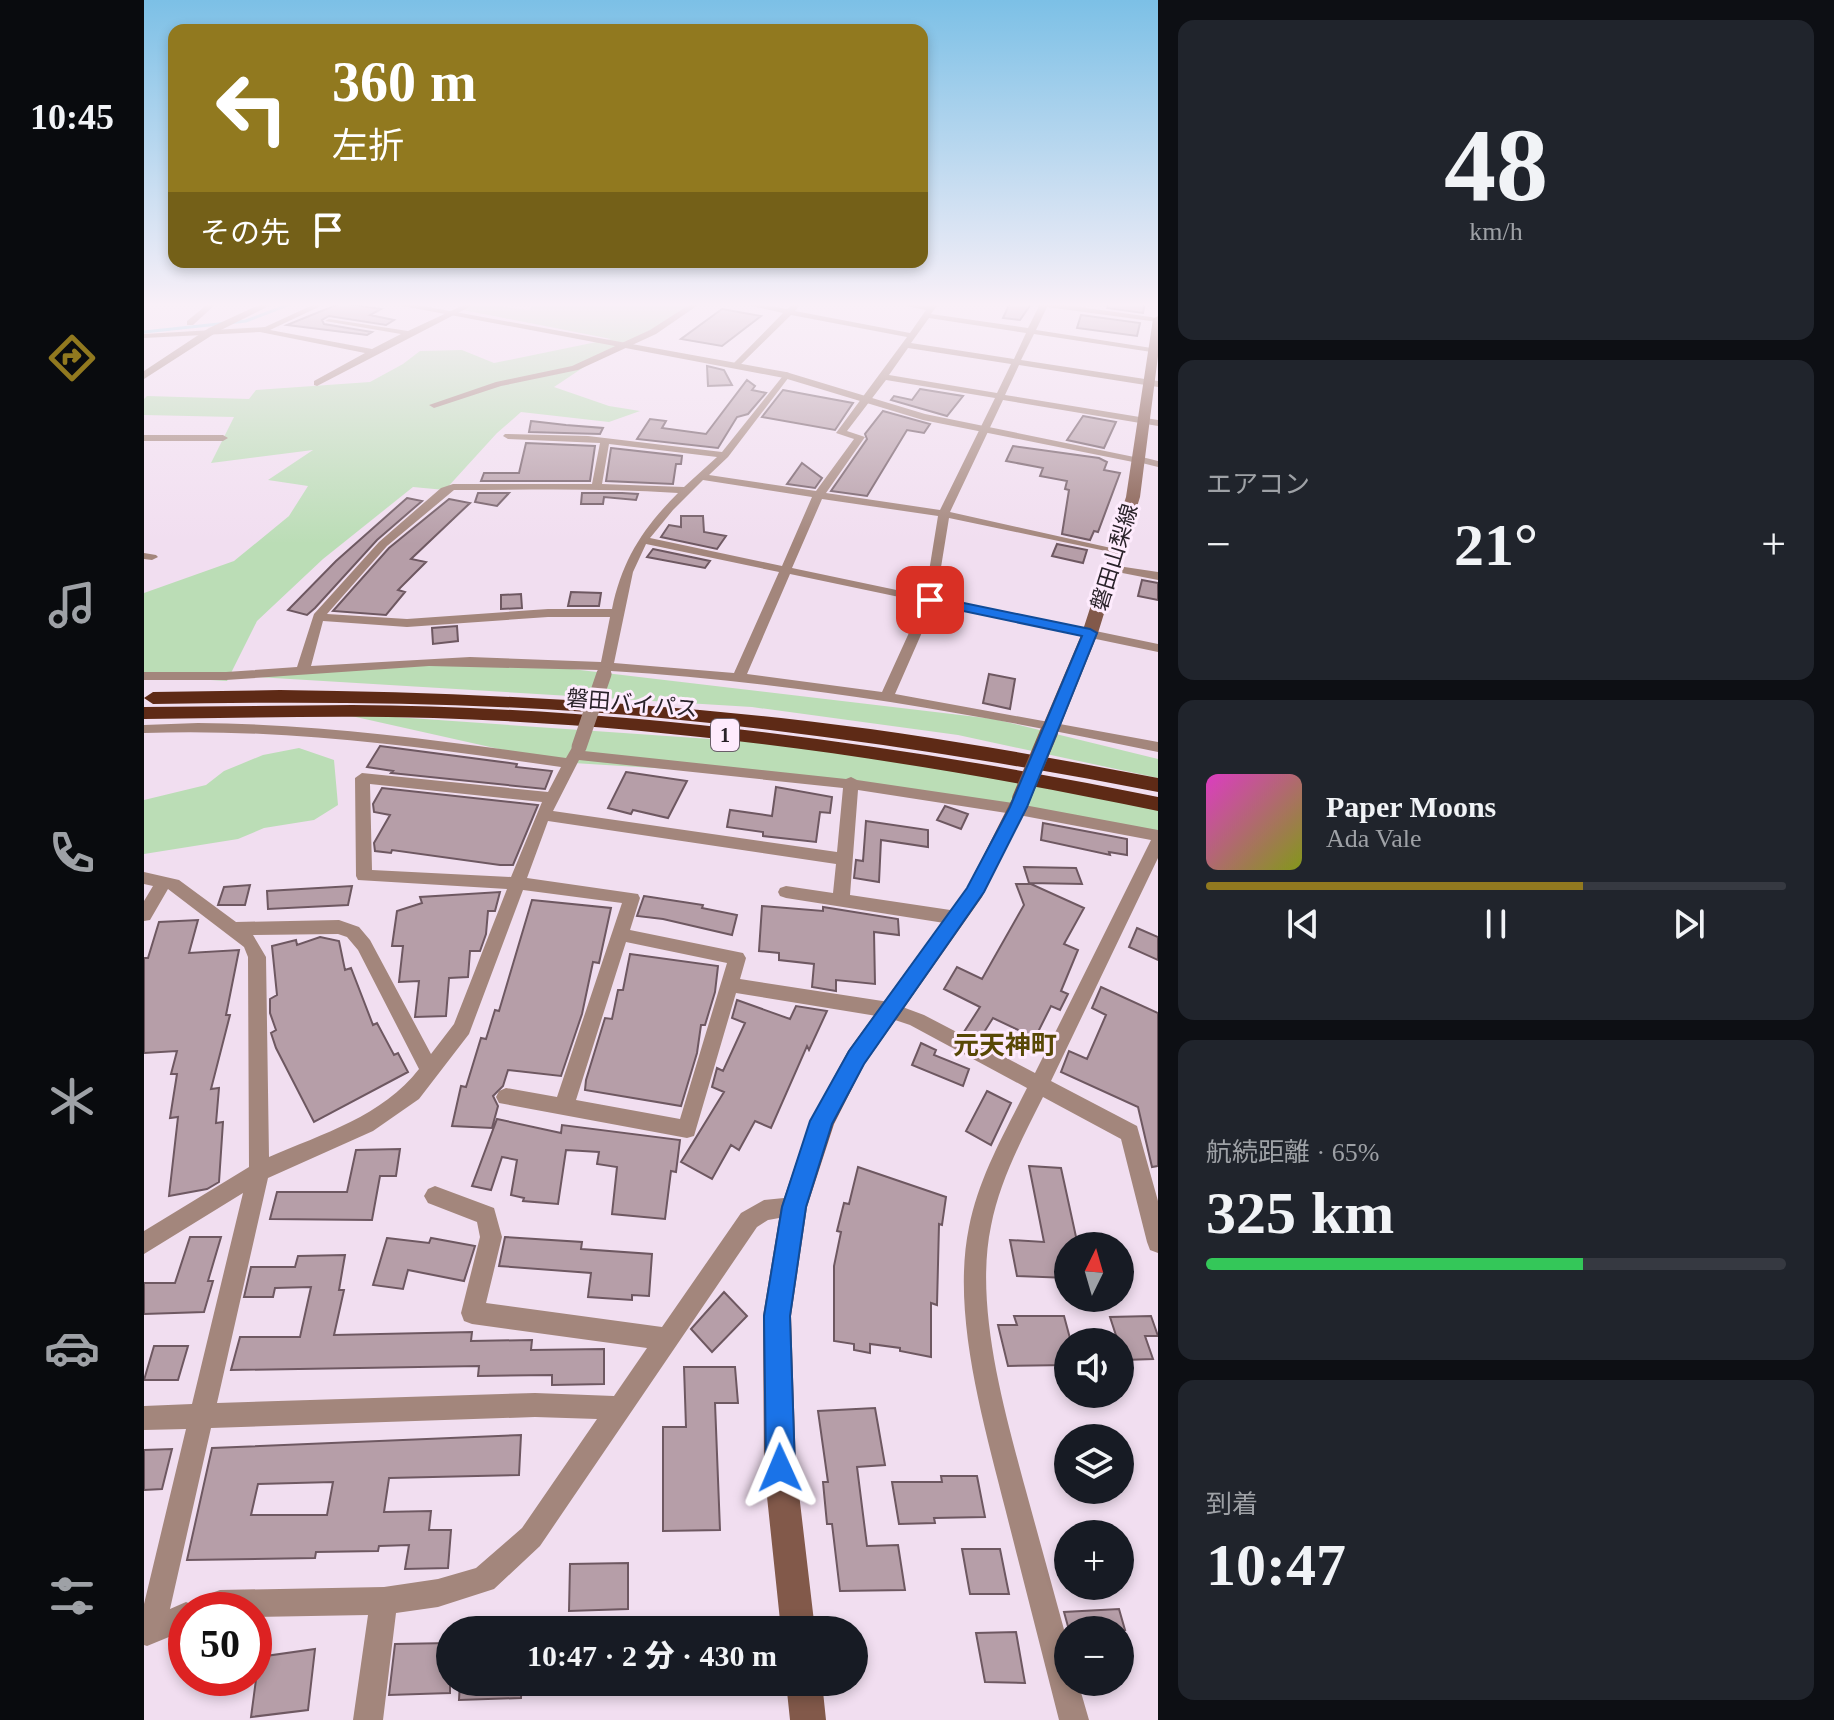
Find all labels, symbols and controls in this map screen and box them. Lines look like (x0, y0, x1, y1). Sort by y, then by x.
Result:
text: 360 m (332, 51, 477, 113)
icon: left (200, 56, 304, 160)
text: 10:45 (30, 97, 114, 137)
text: 48 (1444, 107, 1548, 222)
text: 左折 (332, 126, 404, 166)
icon: arrive (306, 208, 350, 252)
text: その先 (200, 216, 290, 249)
text: km/h (1469, 217, 1523, 246)
icon: directions (44, 330, 100, 386)
text: エアコン (1206, 470, 1310, 499)
street label: 磐田山梨線 (1086, 501, 1143, 613)
text: 21° (1454, 512, 1538, 578)
text: − (1206, 520, 1231, 569)
text: + (1761, 520, 1786, 569)
pin (896, 566, 964, 634)
icon: music (44, 577, 100, 633)
icon: arrive (908, 578, 952, 622)
street label: 磐田バイパス (565, 685, 699, 722)
road number: 1 (711, 719, 739, 751)
text: Paper Moons (1326, 790, 1496, 823)
text: Ada Vale (1326, 824, 1422, 853)
icon: phone (44, 825, 100, 881)
icon: previous (1281, 902, 1325, 946)
icon: pause (1474, 902, 1518, 946)
icon: next (1667, 902, 1711, 946)
district label: 元天神町 (953, 1031, 1057, 1060)
icon: climate (44, 1073, 100, 1129)
text: 航続距離 · 65% (1206, 1138, 1379, 1167)
text: 325 km (1206, 1180, 1394, 1246)
north arrow (1054, 1232, 1134, 1312)
map controls (1054, 1232, 1134, 1696)
icon: car (44, 1320, 100, 1376)
button: sound (1054, 1328, 1134, 1408)
button: layers (1054, 1424, 1134, 1504)
position arrow (738, 1426, 822, 1510)
text: 到着 (1206, 1490, 1258, 1519)
button: + (1054, 1520, 1134, 1600)
text: 10:47 (1206, 1532, 1346, 1598)
icon: filters (44, 1568, 100, 1624)
speed limit sign: 50 (168, 1592, 272, 1696)
button: − (1054, 1616, 1134, 1696)
text: 10:47 · 2 分 · 430 m (527, 1639, 777, 1672)

